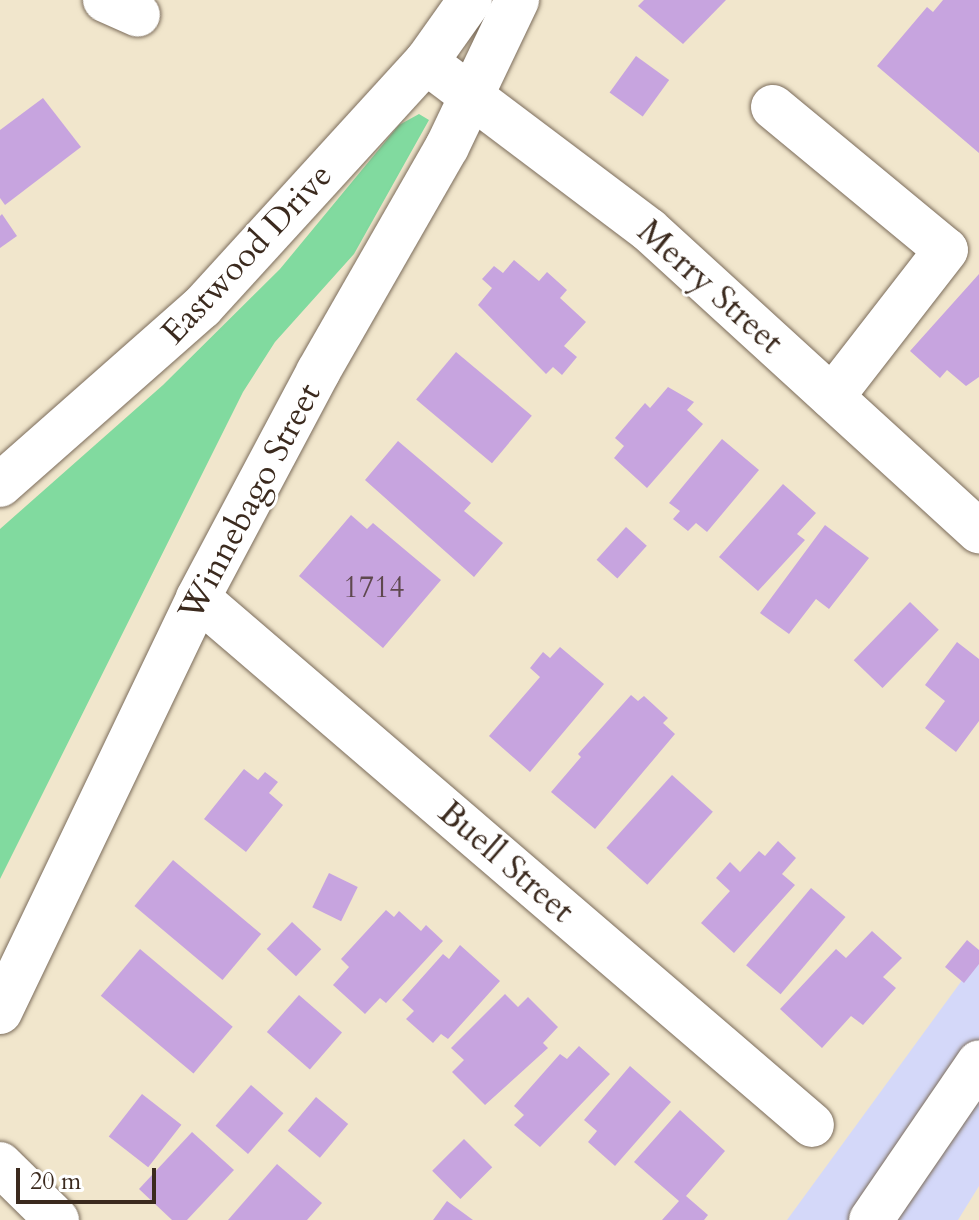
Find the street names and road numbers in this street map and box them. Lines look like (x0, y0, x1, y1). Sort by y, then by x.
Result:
street label: Eastwood Drive (153, 156, 341, 352)
street label: Merry Street (629, 211, 791, 363)
street label: Winnebago Street (170, 377, 330, 627)
street label: Buell Street (430, 792, 582, 932)

